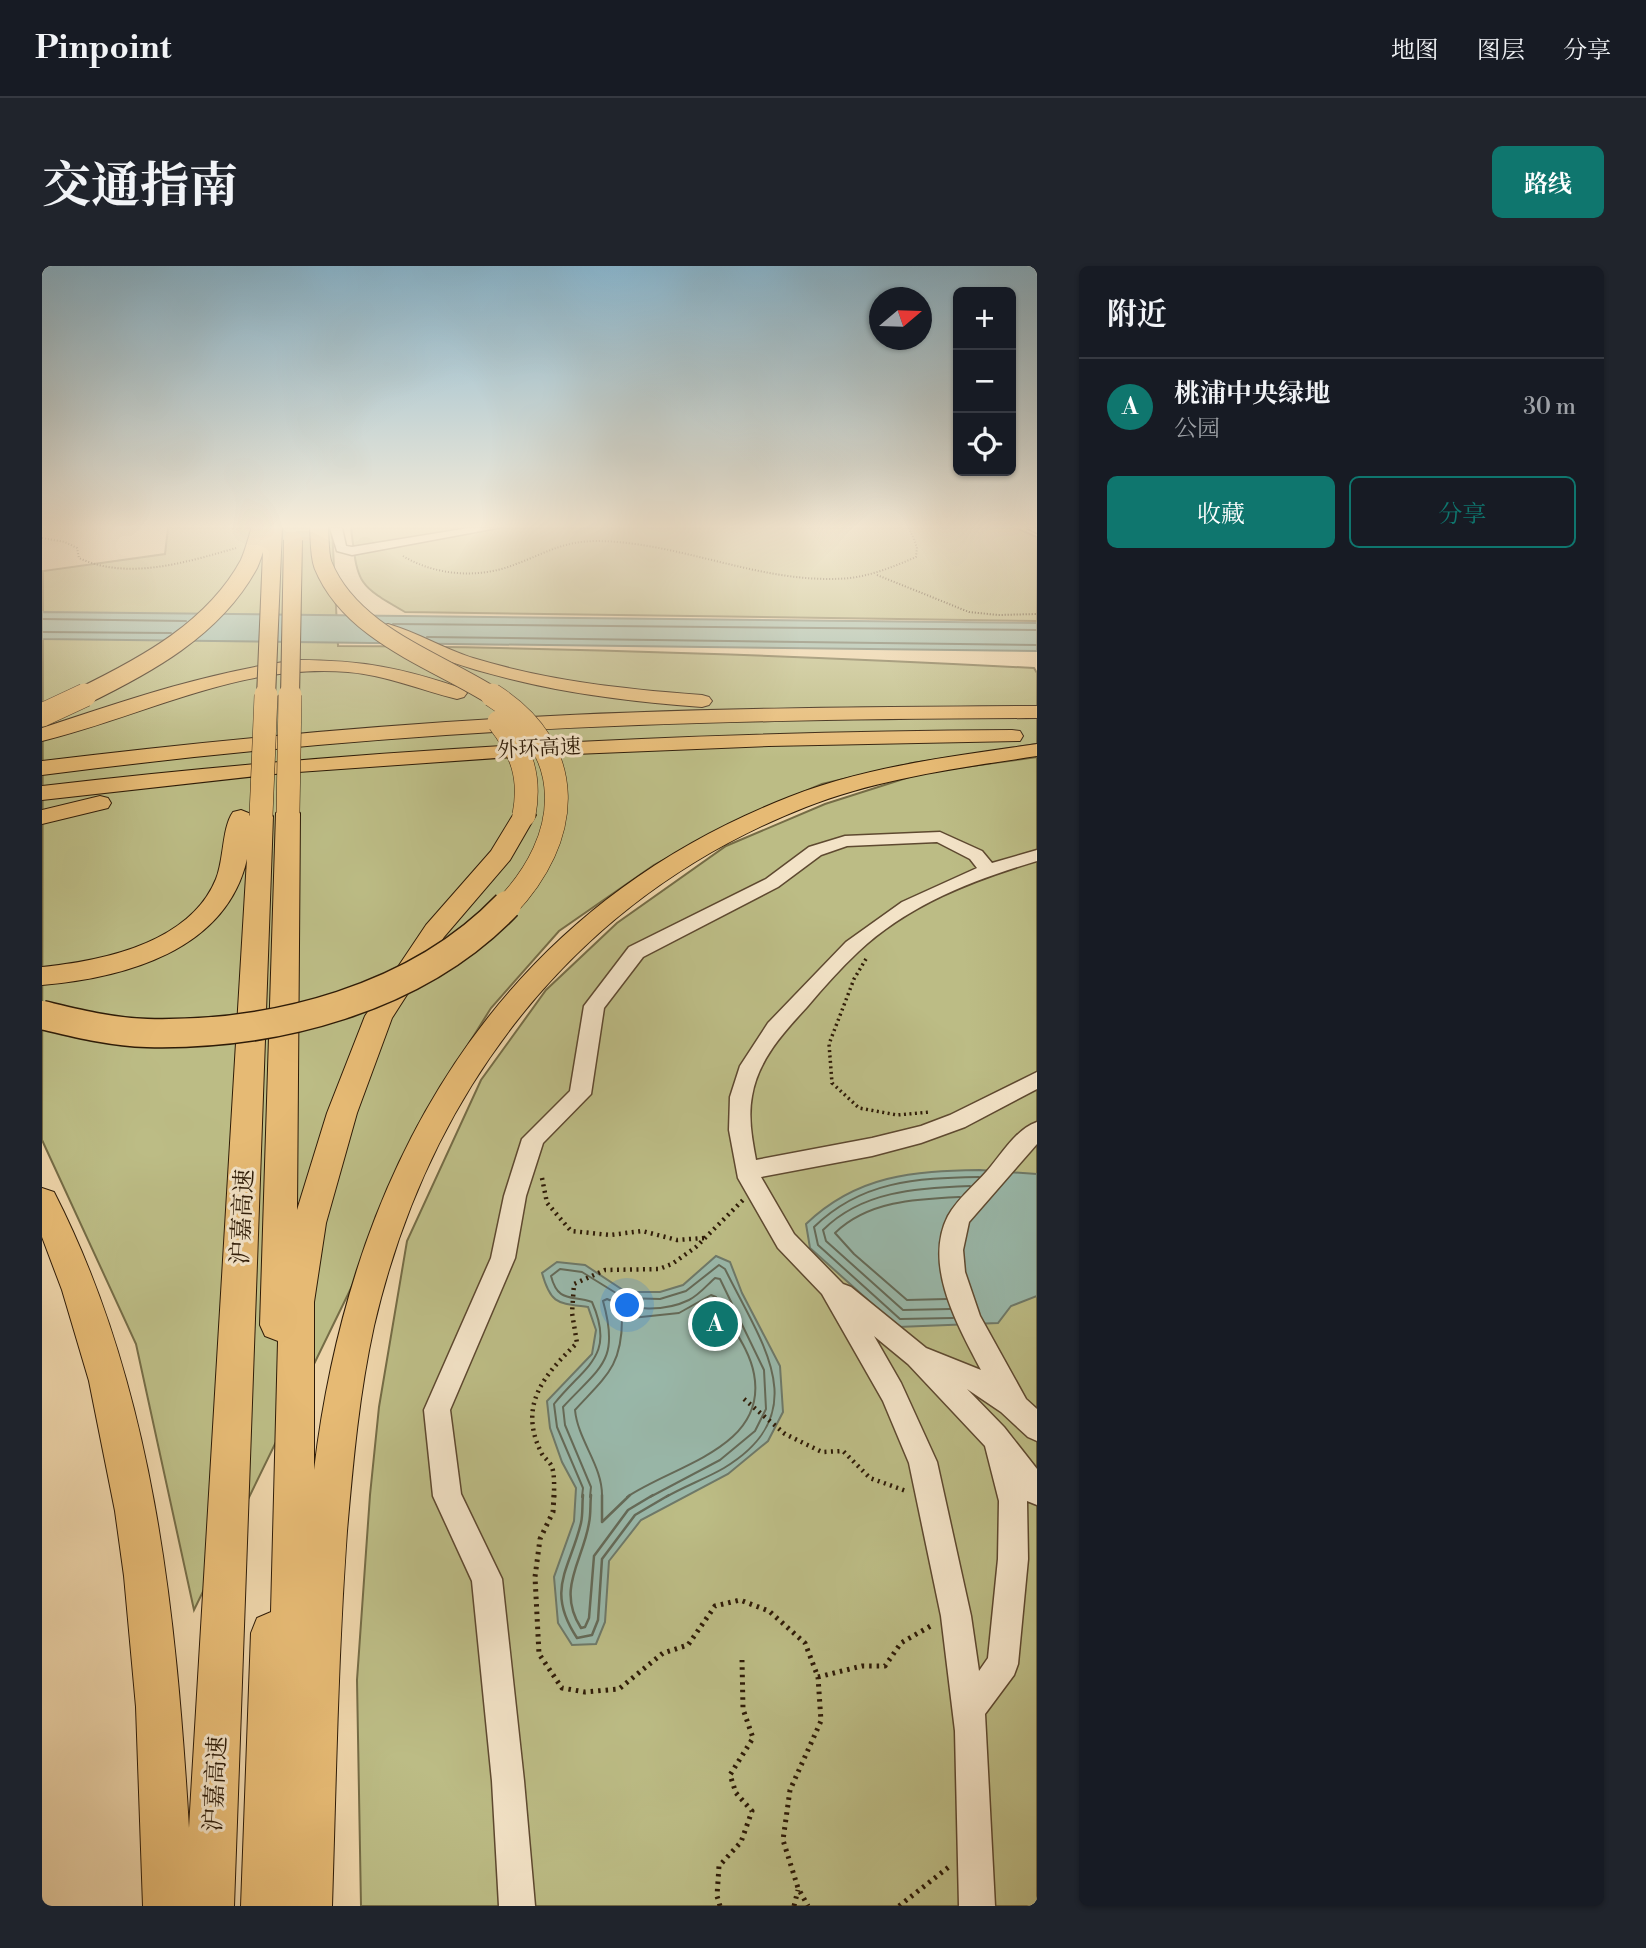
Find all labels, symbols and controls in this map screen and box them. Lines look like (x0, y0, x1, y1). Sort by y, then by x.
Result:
text: Pinpoint (35, 28, 172, 69)
text: 地图 (1391, 36, 1439, 66)
text: 图层 (1477, 36, 1525, 66)
text: 分享 (1563, 36, 1611, 66)
button: 路线 (1492, 146, 1604, 218)
text: 交通指南 (42, 157, 238, 218)
north arrow (869, 287, 932, 350)
map controls (953, 287, 1016, 476)
button: + (953, 287, 1016, 350)
text: 附近 (1107, 296, 1167, 334)
button: − (953, 350, 1016, 413)
text: 桃浦中央绿地 (1174, 378, 1330, 410)
text: A (1122, 393, 1138, 421)
text: 30 m (1523, 393, 1576, 421)
button: locate (953, 413, 1016, 476)
text: 公园 (1174, 415, 1220, 443)
button: 收藏 (1107, 476, 1335, 548)
button: 分享 (1349, 476, 1576, 548)
street label: 外环高速 (496, 734, 582, 764)
street label: 沪嘉高速 (226, 1168, 260, 1266)
your location (610, 1288, 644, 1322)
pin: A (692, 1298, 738, 1350)
street label: 沪嘉高速 (199, 1735, 233, 1833)

